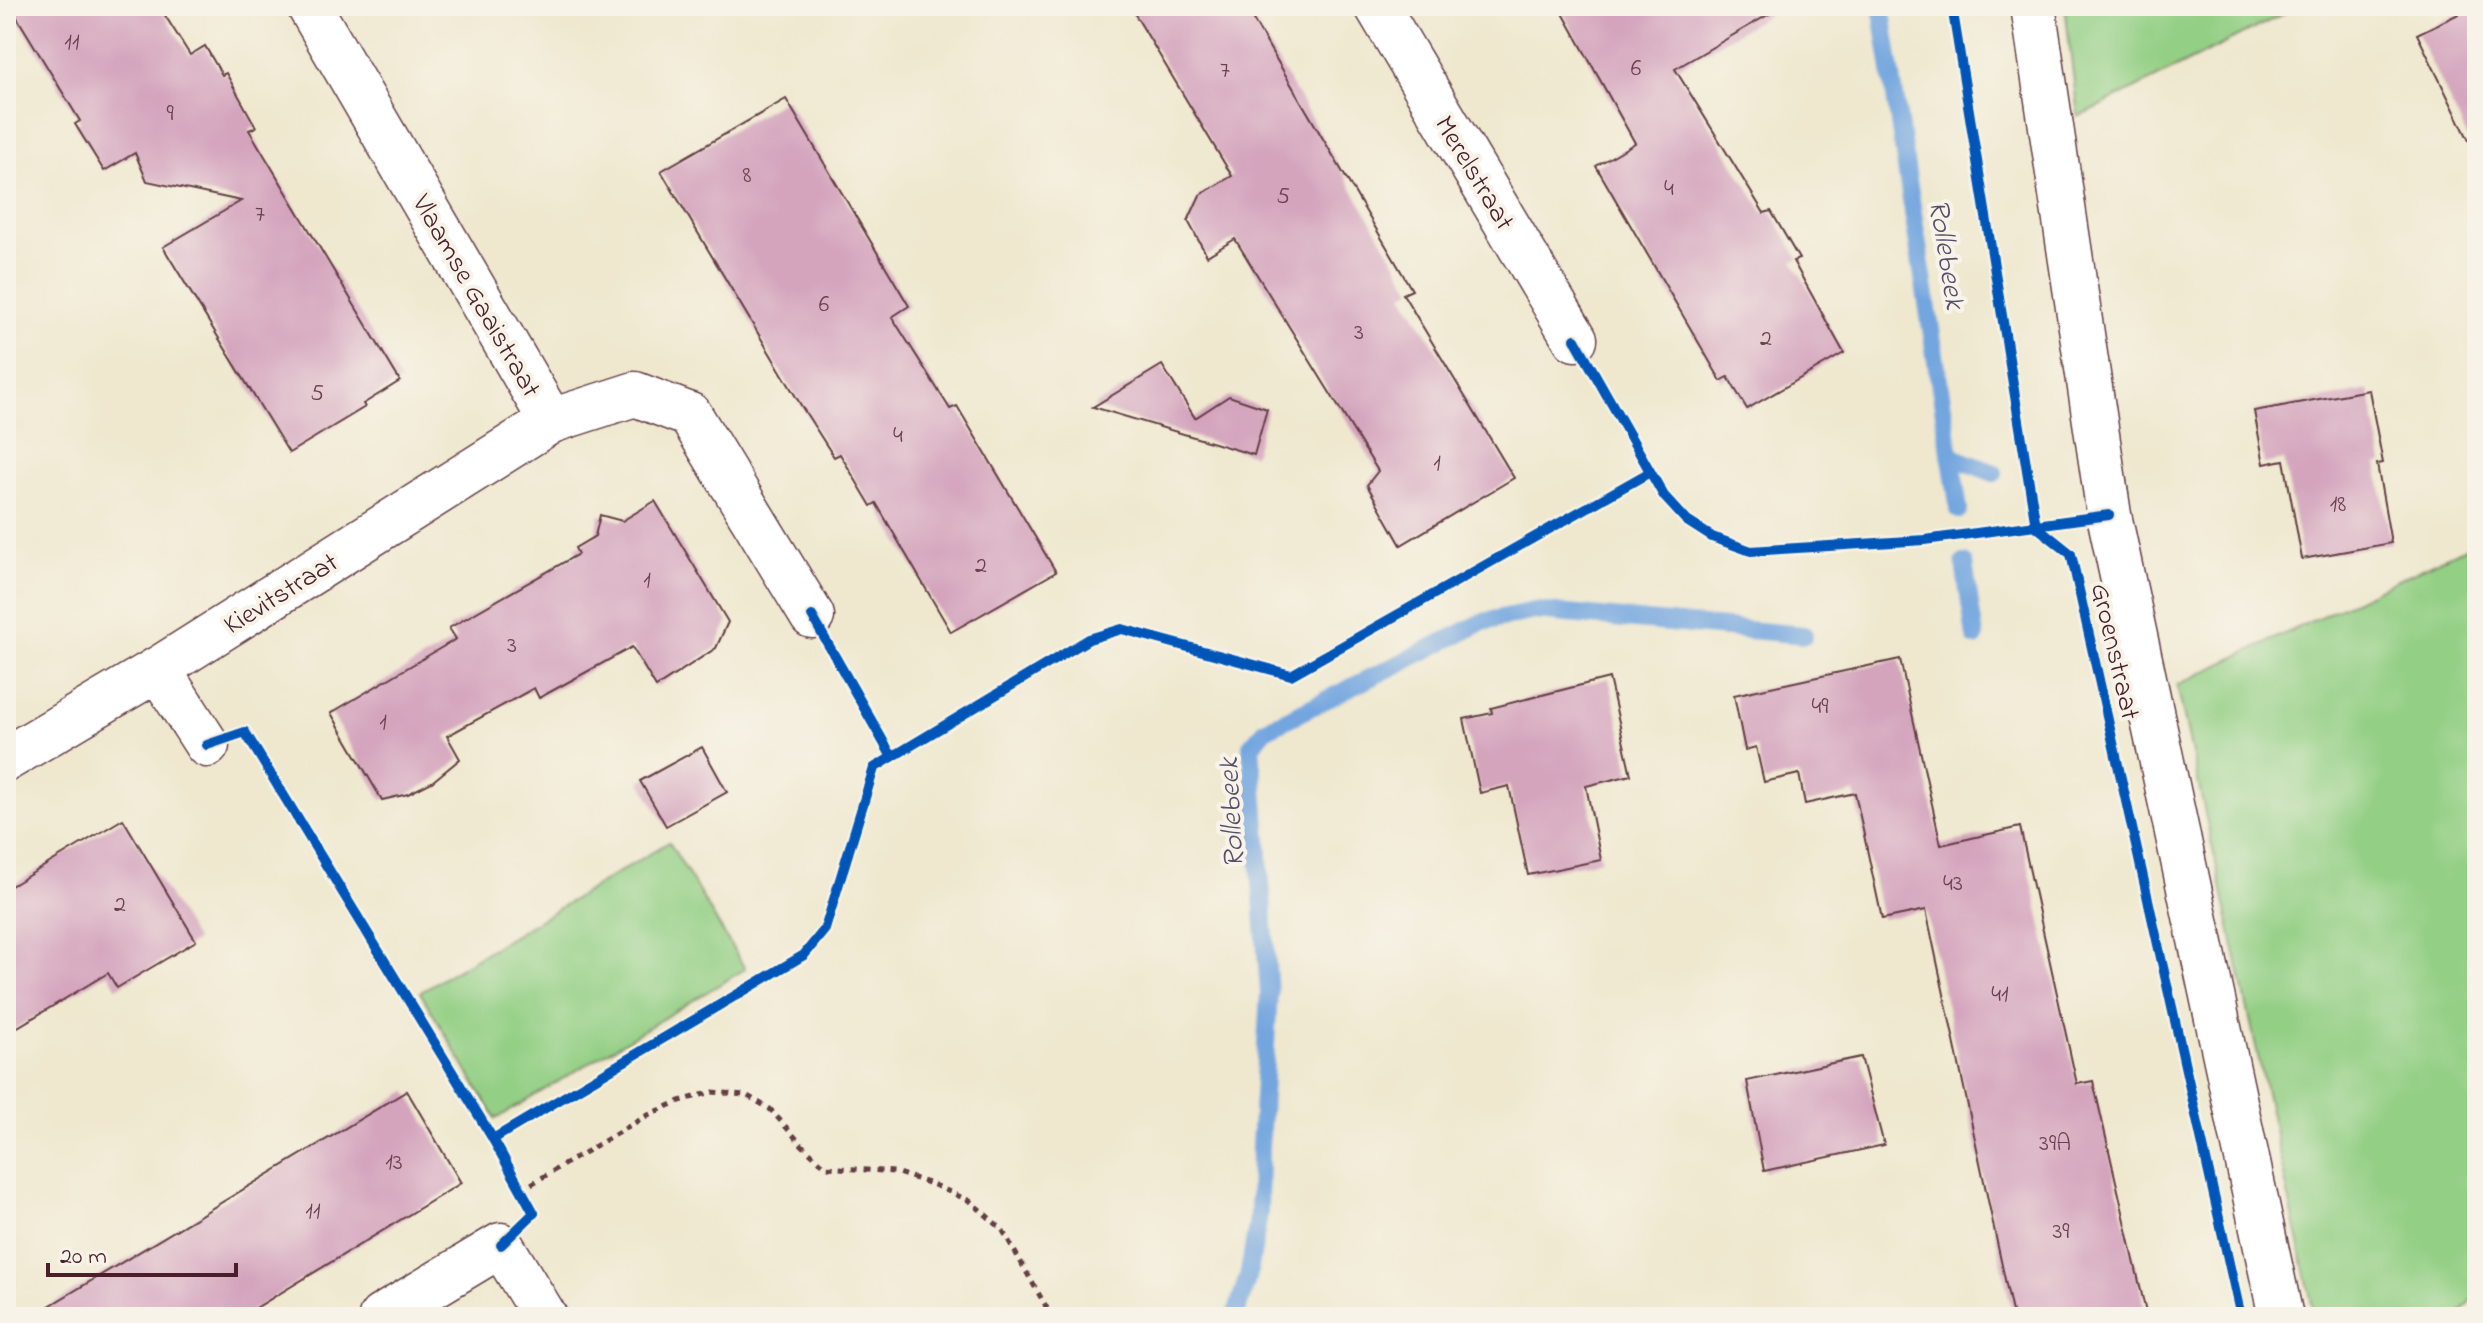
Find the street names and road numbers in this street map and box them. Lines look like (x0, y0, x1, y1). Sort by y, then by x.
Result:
street label: Merelstraat (1423, 109, 1523, 239)
street label: Vlaamse Gaaistraat (400, 187, 550, 406)
street label: Kievitstraat (217, 544, 347, 646)
street label: Groenstraat (2078, 579, 2149, 724)

